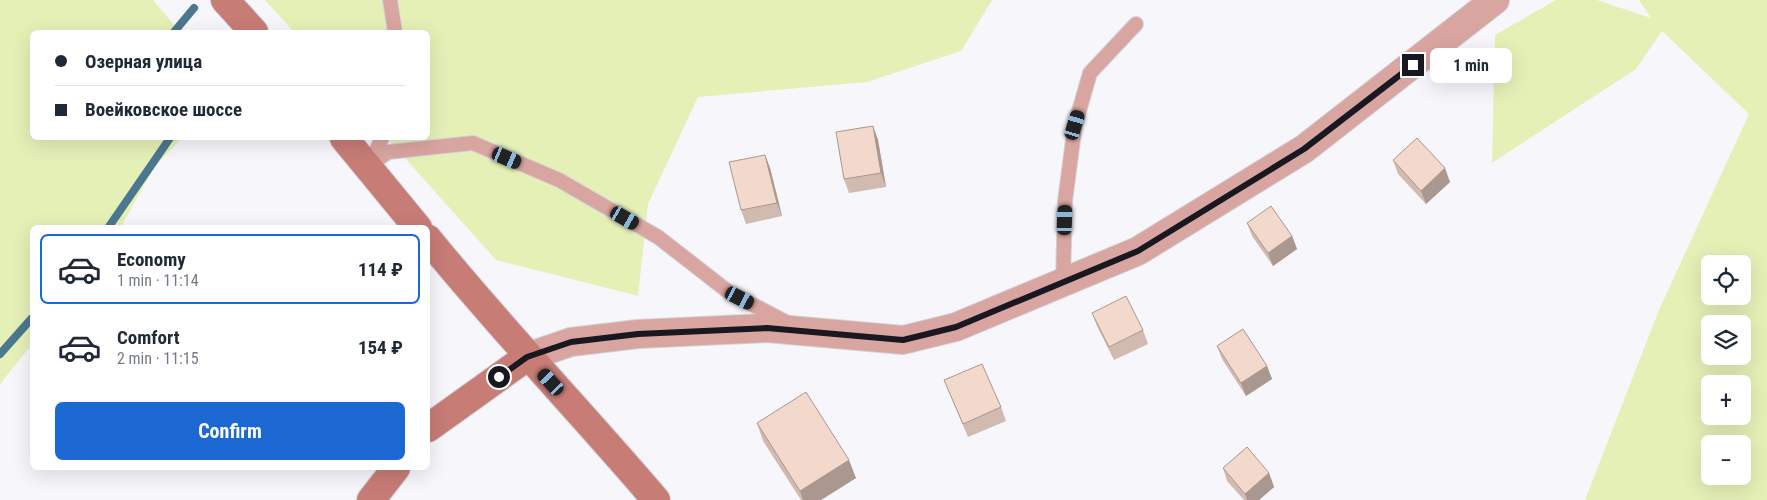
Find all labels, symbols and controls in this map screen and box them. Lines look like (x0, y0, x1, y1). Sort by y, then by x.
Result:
callout: 1 min (1430, 48, 1513, 82)
text: Озерная улица (85, 50, 202, 73)
route end (1402, 54, 1424, 76)
text: 1 min (1453, 56, 1489, 75)
text: Воейковское шоссе (85, 98, 242, 121)
car (1063, 108, 1086, 142)
car (490, 145, 523, 171)
car (608, 204, 641, 232)
car (1056, 205, 1073, 235)
icon: car (57, 247, 102, 292)
text: Economy (117, 248, 186, 271)
map controls (1701, 255, 1751, 485)
button: locate (1701, 255, 1751, 305)
text: 114 ₽ (358, 258, 403, 281)
text: 1 min · 11:14 (117, 271, 199, 290)
car (723, 285, 756, 311)
button: layers (1701, 315, 1751, 365)
icon: car (57, 325, 102, 370)
text: Comfort (117, 326, 180, 349)
text: 154 ₽ (358, 336, 403, 359)
text: 2 min · 11:15 (117, 349, 199, 368)
route start (488, 366, 510, 388)
car (535, 366, 566, 398)
button: + (1701, 375, 1751, 425)
button: Confirm (55, 402, 405, 460)
button: − (1701, 435, 1751, 485)

